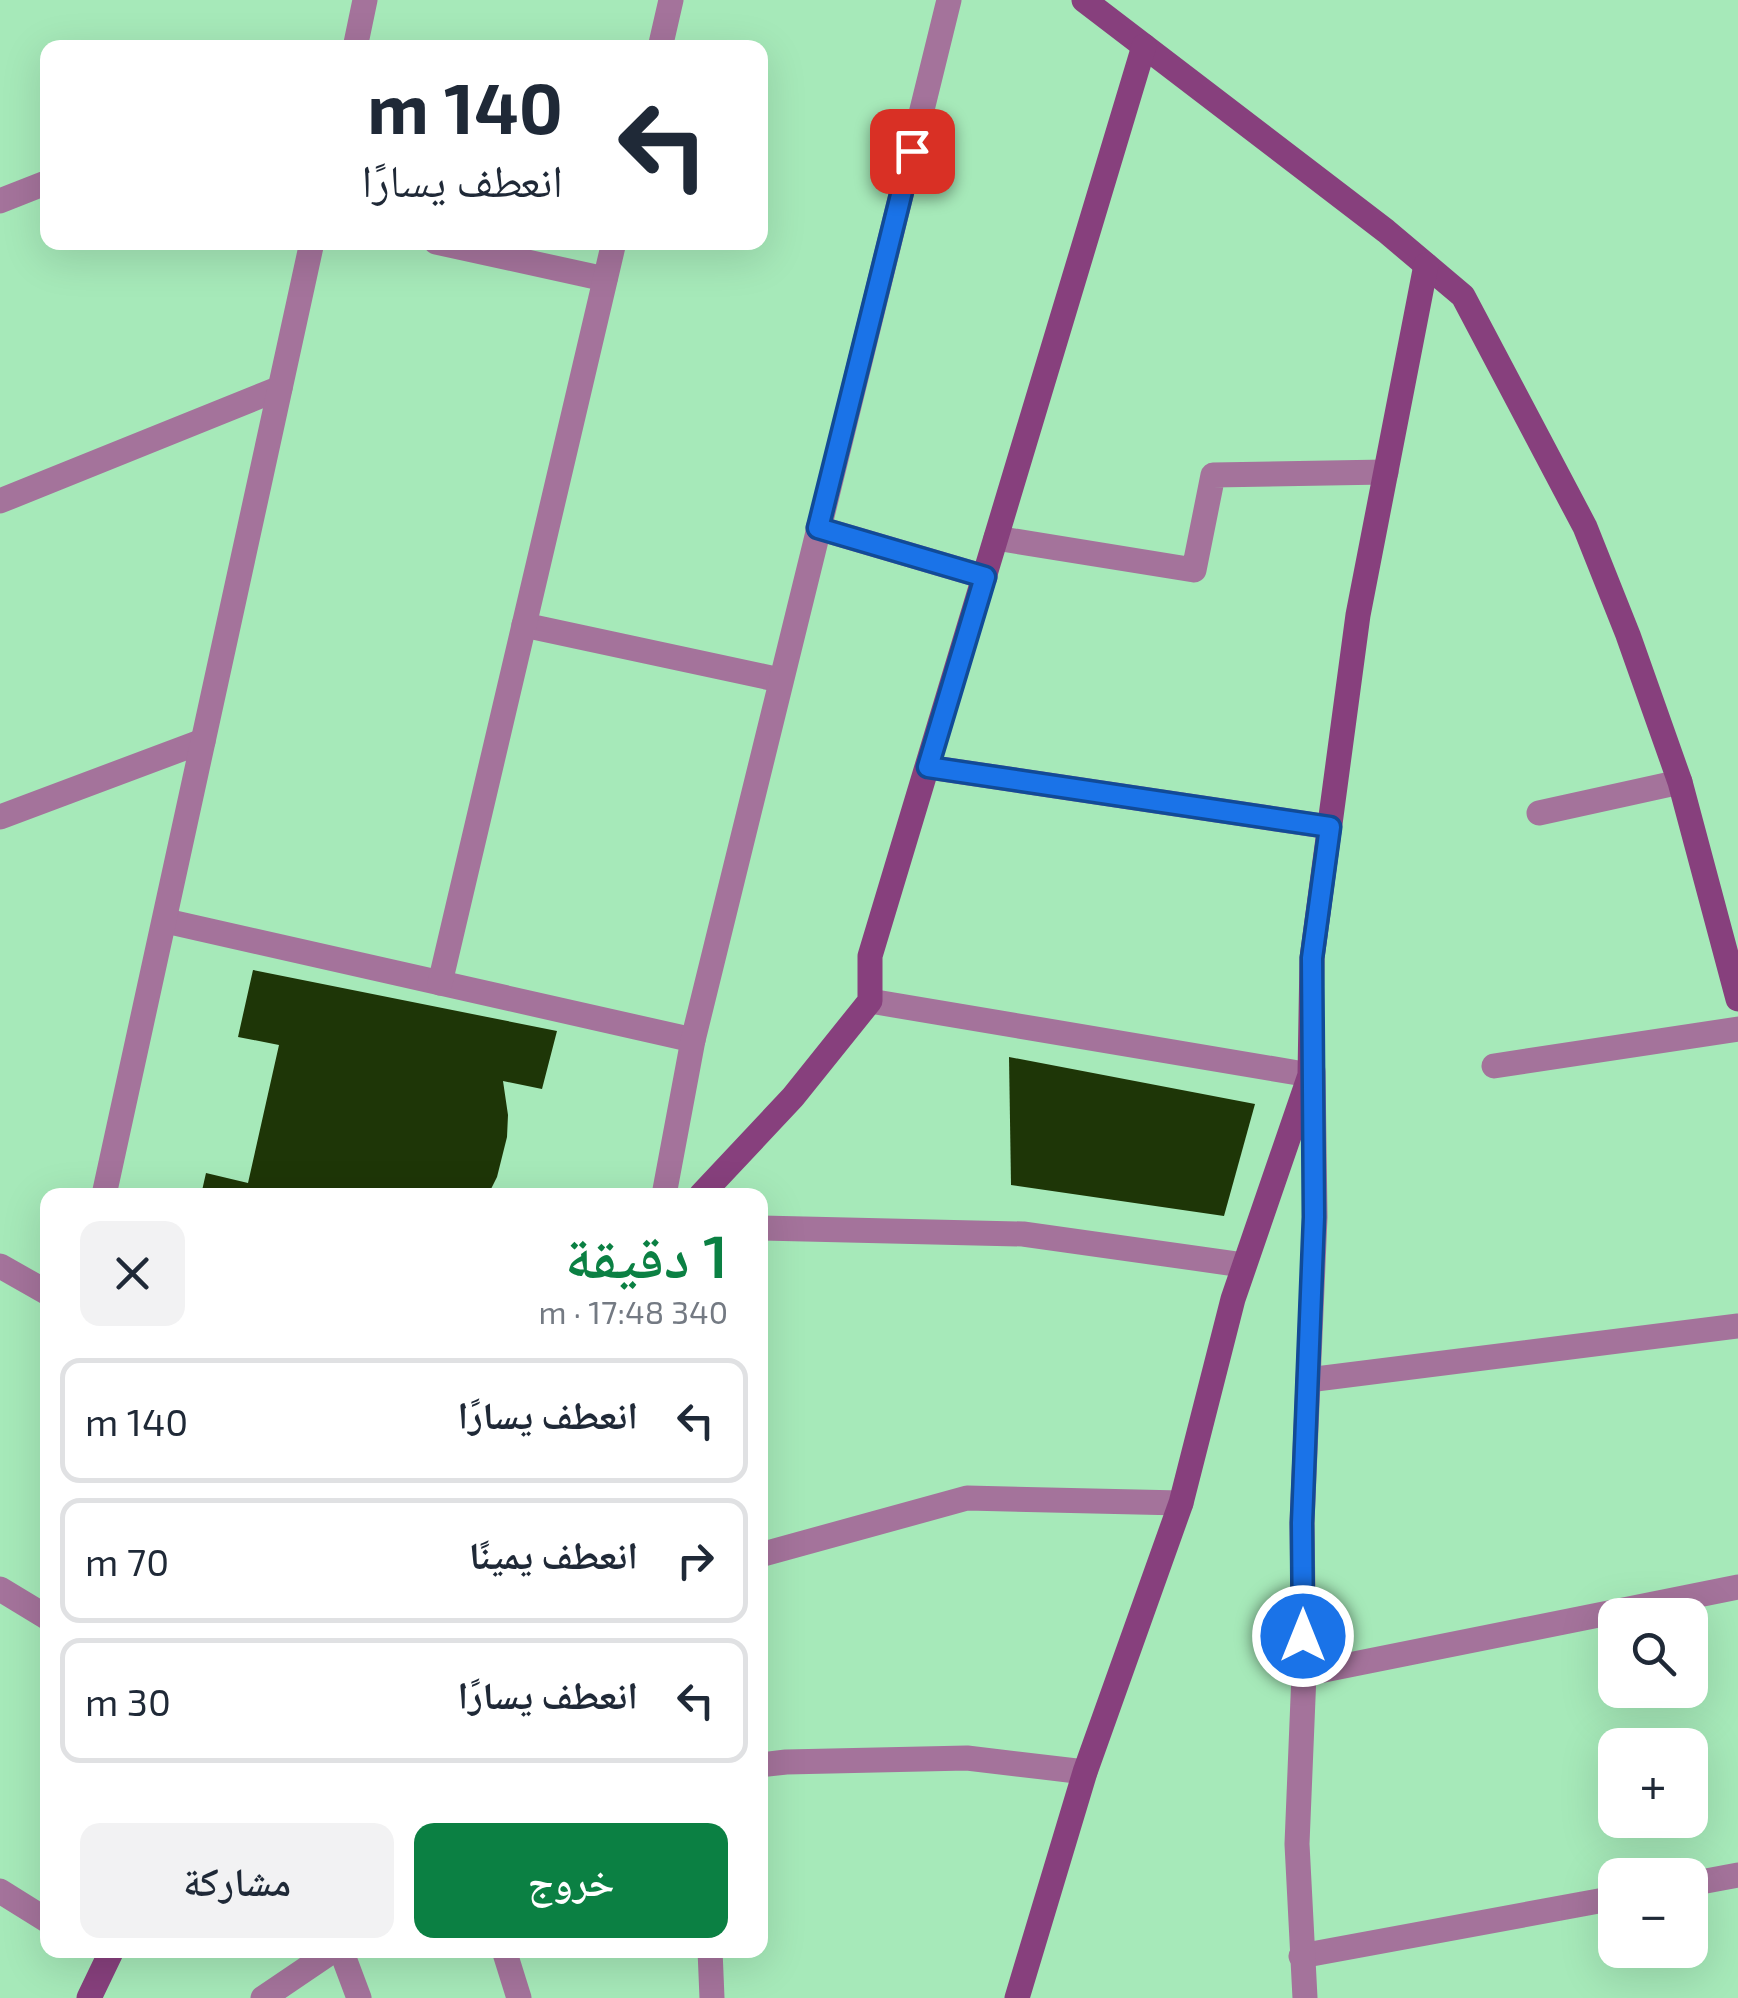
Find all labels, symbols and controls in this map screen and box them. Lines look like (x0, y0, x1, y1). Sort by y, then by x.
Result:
text: 140 m (367, 64, 563, 148)
icon: left (598, 80, 728, 210)
pin (870, 109, 955, 194)
icon: arrive (885, 124, 940, 179)
text: انعطف يسارًا (361, 152, 563, 206)
text: 1 دقيقة (565, 1218, 728, 1290)
button: close (80, 1221, 185, 1326)
text: 340 m · 17:48 (538, 1292, 728, 1330)
text: انعطف يسارًا (457, 1391, 638, 1437)
icon: left (668, 1393, 723, 1448)
text: 140 m (85, 1398, 188, 1444)
text: انعطف يمينًا (469, 1531, 638, 1577)
icon: right (668, 1533, 723, 1588)
text: 70 m (85, 1538, 169, 1584)
position arrow (1251, 1584, 1355, 1688)
map controls (1598, 1598, 1708, 1968)
button: search (1598, 1598, 1708, 1708)
text: انعطف يسارًا (457, 1671, 638, 1717)
icon: left (668, 1673, 723, 1728)
text: 30 m (85, 1678, 171, 1724)
button: + (1598, 1728, 1708, 1838)
button: مشاركة (80, 1823, 394, 1938)
button: خروج (414, 1823, 728, 1938)
button: − (1598, 1858, 1708, 1968)

